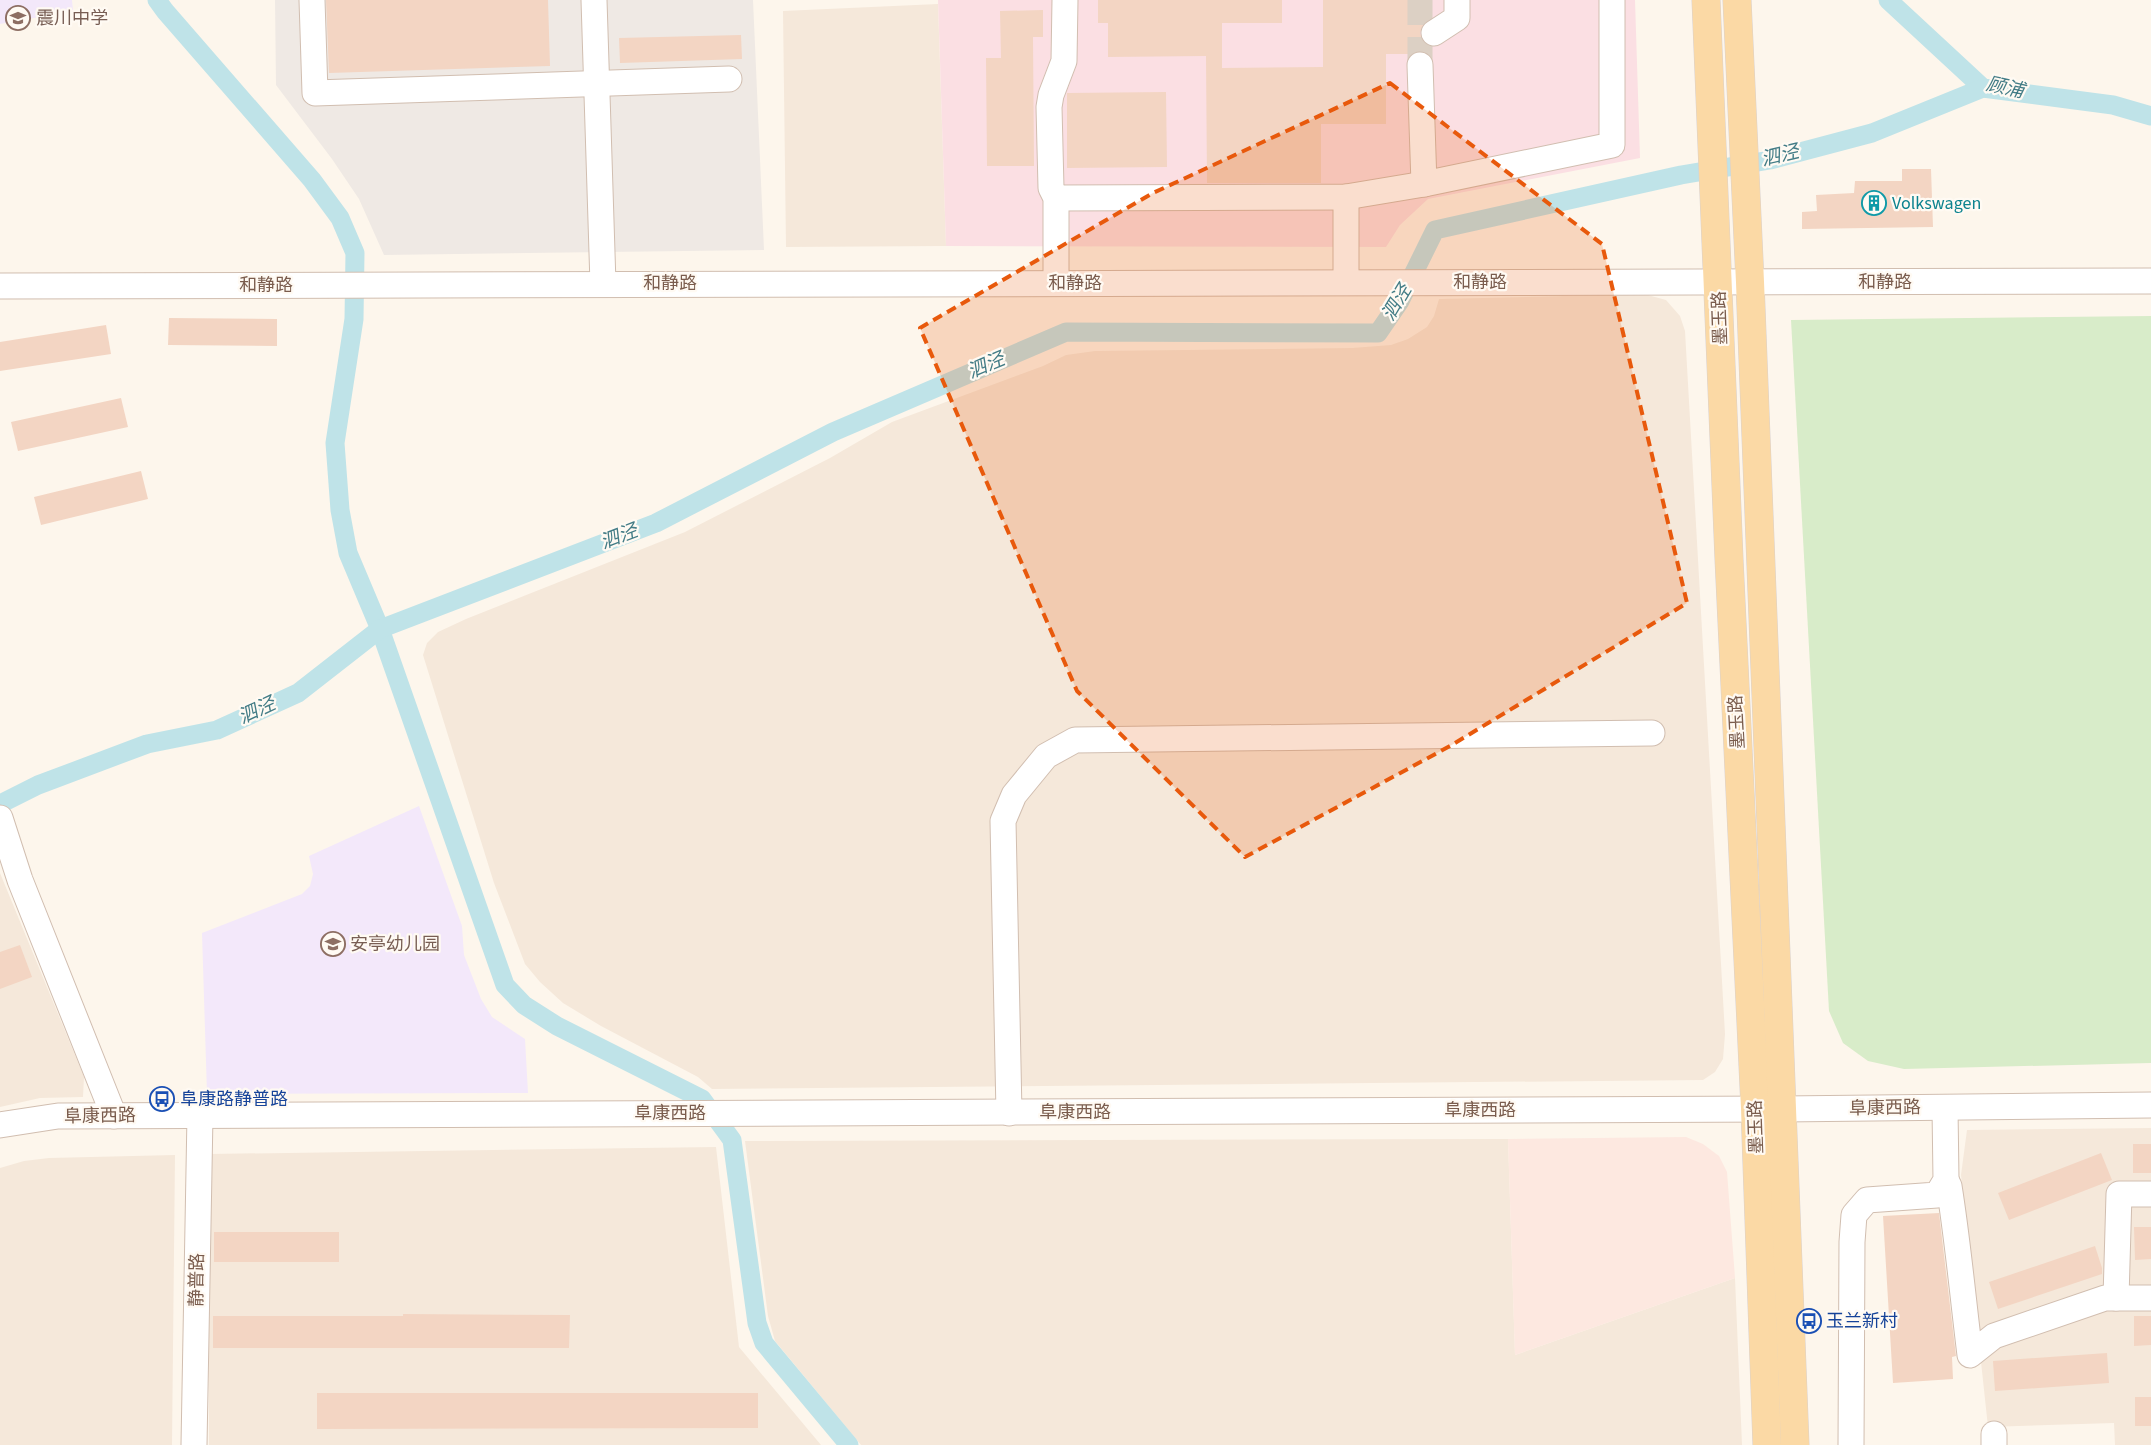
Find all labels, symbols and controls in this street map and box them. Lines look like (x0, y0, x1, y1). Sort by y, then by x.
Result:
school or university icon: 震川中学 (5, 5, 31, 31)
place label: 震川中学 (36, 6, 108, 31)
water label: 顾浦 (1984, 71, 2029, 106)
water label: 泗泾 (1758, 138, 1803, 173)
building icon: Volkswagen (1861, 190, 1887, 216)
place label: Volkswagen (1892, 191, 1981, 216)
street label: 和静路 (1453, 270, 1507, 295)
street label: 和静路 (1858, 270, 1912, 295)
street label: 和静路 (643, 271, 697, 296)
street label: 和静路 (1048, 271, 1102, 296)
street label: 和静路 (239, 273, 293, 298)
water label: 泗泾 (1376, 278, 1419, 326)
street label: 墨玉路 (1707, 291, 1733, 345)
water label: 泗泾 (963, 345, 1011, 386)
water label: 泗泾 (596, 517, 643, 556)
water label: 泗泾 (234, 690, 282, 731)
street label: 墨玉路 (1723, 694, 1751, 750)
school or university icon: 安亭幼儿园 (320, 931, 346, 957)
place label: 安亭幼儿园 (350, 932, 440, 957)
bus stop icon: 阜康路静普路 (149, 1086, 175, 1112)
place label: 阜康路静普路 (180, 1087, 288, 1112)
street label: 阜康西路 (1849, 1095, 1921, 1121)
street label: 阜康西路 (1444, 1098, 1516, 1123)
street label: 阜康西路 (1039, 1100, 1111, 1125)
street label: 墨玉路 (1743, 1100, 1769, 1154)
street label: 阜康西路 (634, 1101, 706, 1126)
street label: 阜康西路 (64, 1103, 136, 1129)
street label: 静普路 (184, 1253, 210, 1307)
bus stop icon: 玉兰新村 (1796, 1308, 1822, 1334)
place label: 玉兰新村 (1826, 1309, 1898, 1334)

